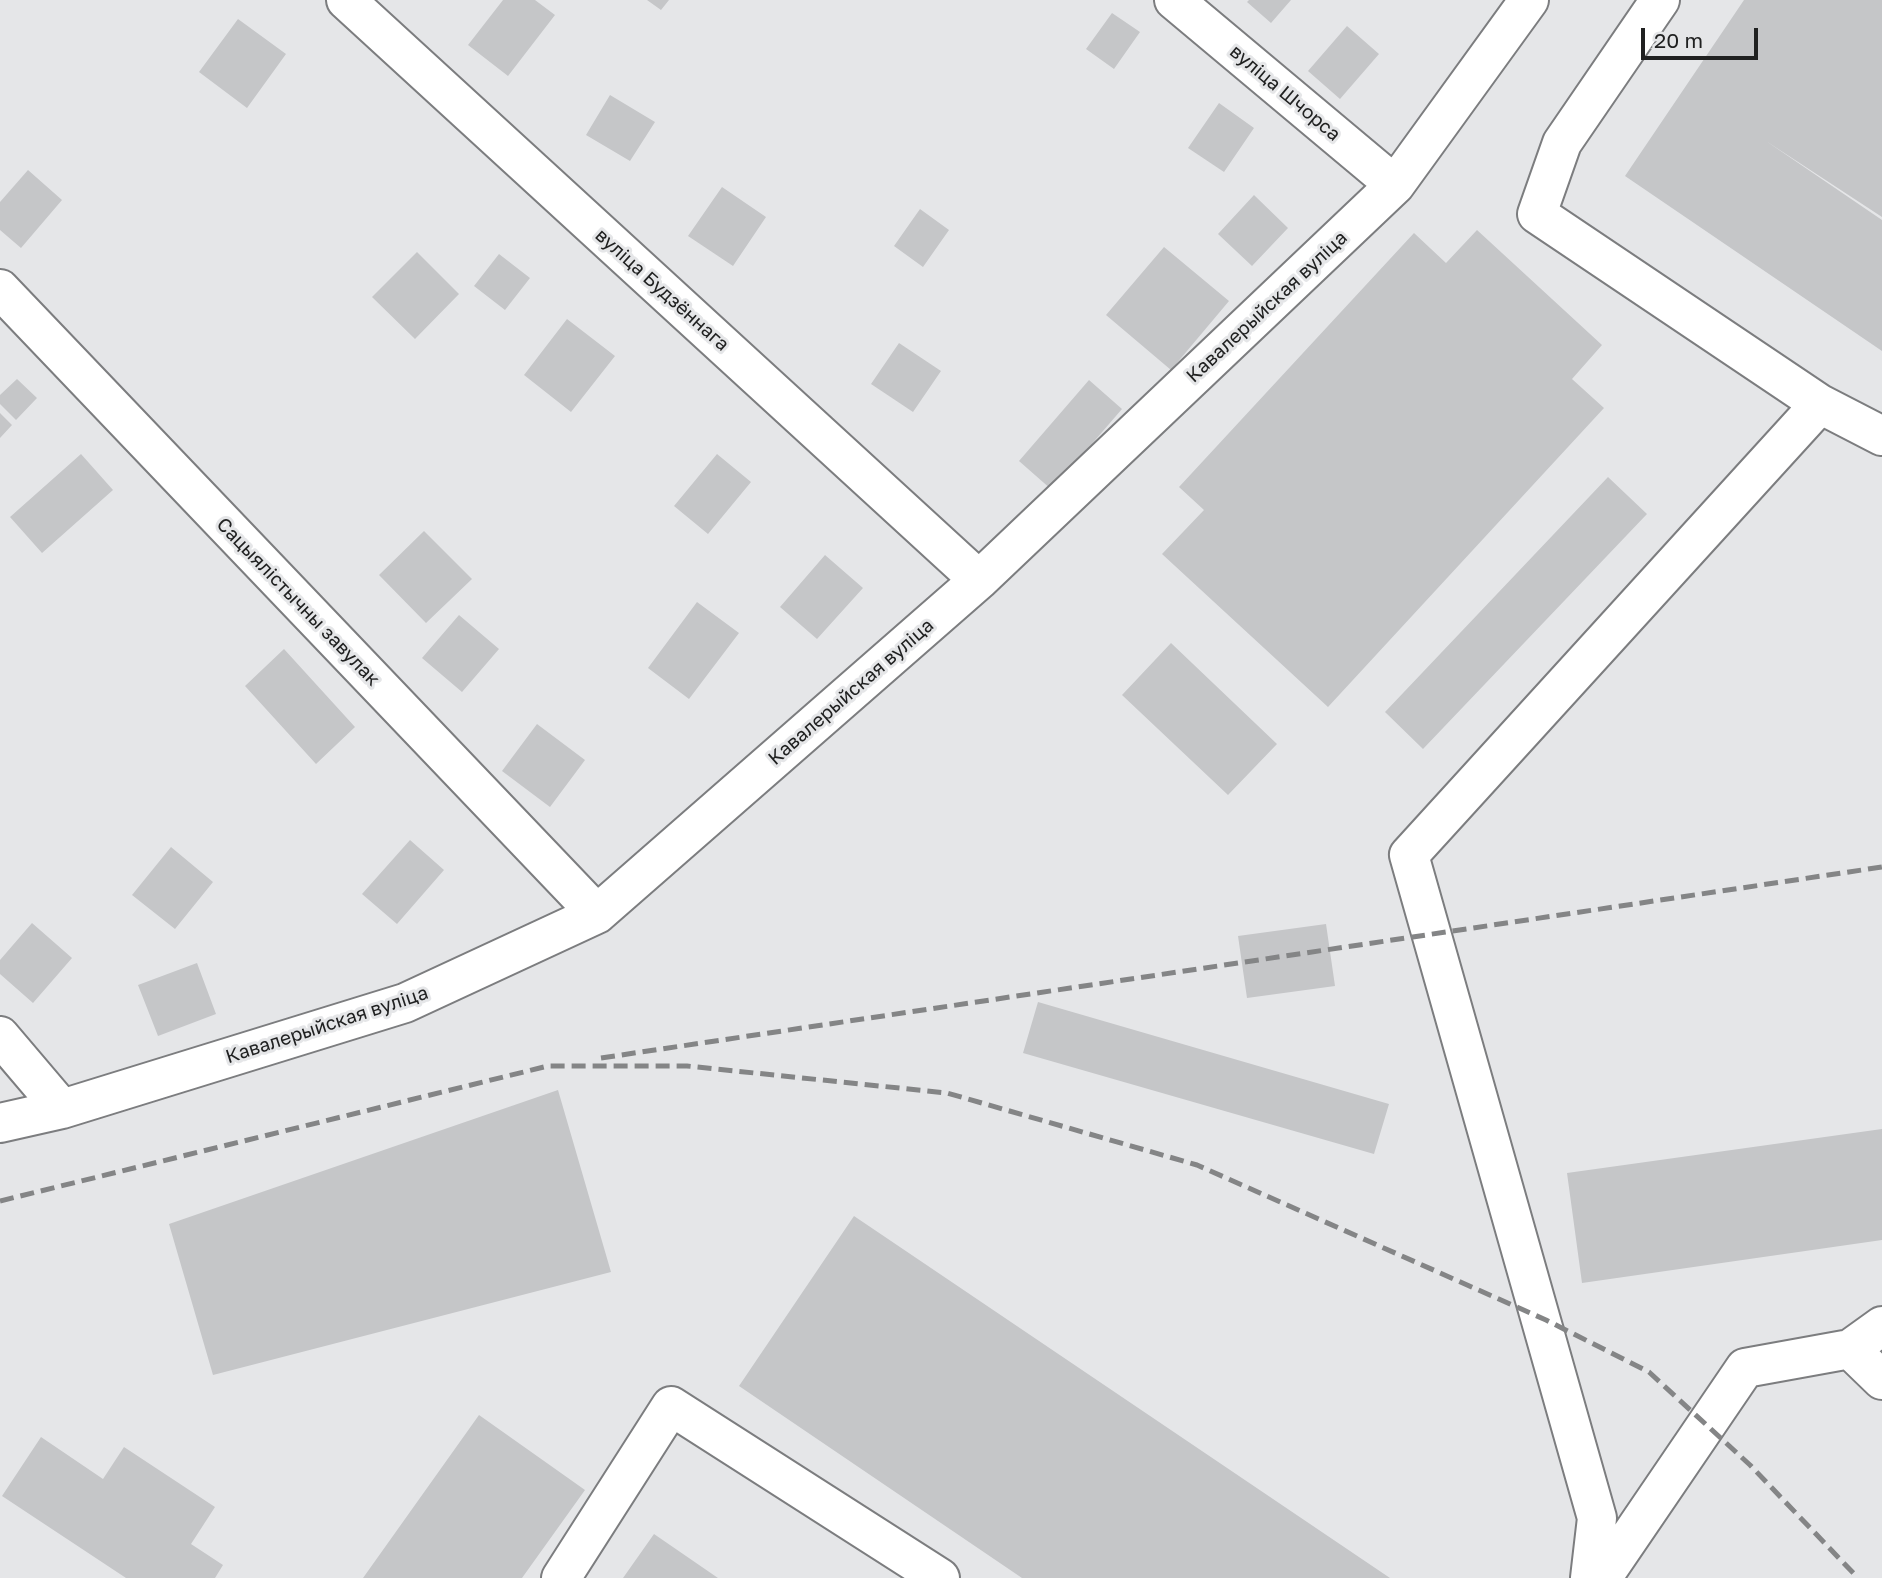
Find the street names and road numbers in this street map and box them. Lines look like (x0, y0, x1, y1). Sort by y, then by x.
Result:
street label: вуліца Шчорса (1225, 40, 1345, 146)
street label: вуліца Будзённага (590, 224, 734, 356)
street label: Кавалерыйская вуліца (1182, 227, 1352, 387)
street label: Сацыялістычны завулак (212, 513, 384, 691)
street label: Кавалерыйская вуліца (764, 614, 938, 770)
street label: Кавалерыйская вуліца (223, 981, 431, 1069)

